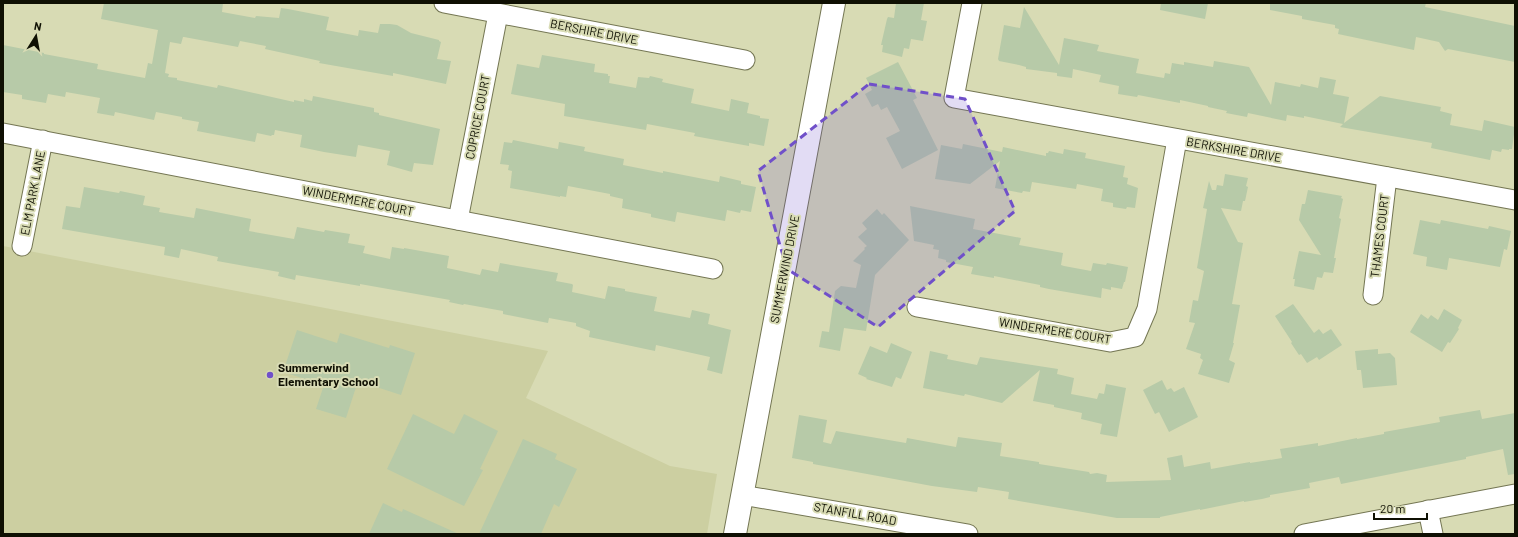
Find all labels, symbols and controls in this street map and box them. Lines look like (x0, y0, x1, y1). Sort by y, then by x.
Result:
north arrow (16, 16, 56, 56)
street label: BERSHIRE DRIVE (549, 16, 639, 46)
text: N (33, 19, 43, 33)
street label: COPRICE COURT (462, 73, 492, 160)
street label: BERKSHIRE DRIVE (1186, 134, 1283, 164)
street label: ELM PARK LANE (17, 149, 47, 236)
street label: WINDERMERE COURT (301, 182, 415, 218)
street label: THAMES COURT (1367, 193, 1391, 278)
street label: SUMMERWIND DRIVE (767, 214, 801, 324)
street label: WINDERMERE COURT (998, 314, 1112, 346)
place label: Summerwind Elementary School (278, 360, 378, 388)
marker: Summerwind Elementary School (265, 370, 275, 380)
scale bar (1374, 495, 1427, 521)
street label: STANFILL ROAD (813, 499, 898, 527)
text: 20 m (1380, 501, 1406, 515)

